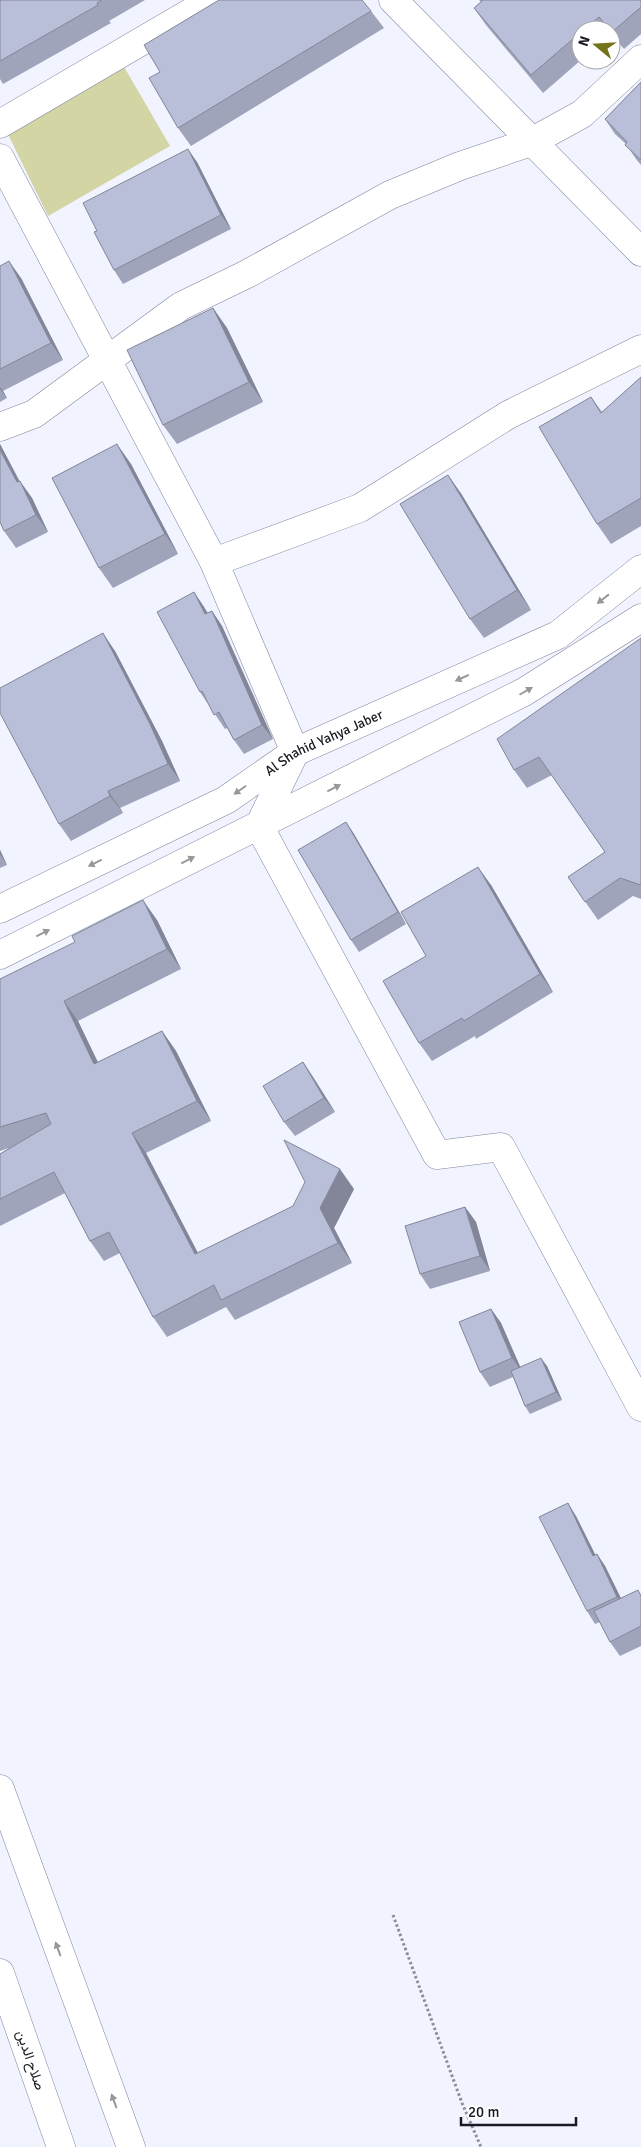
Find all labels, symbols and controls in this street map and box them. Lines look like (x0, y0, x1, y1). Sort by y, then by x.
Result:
north arrow (571, 20, 621, 70)
text: N (575, 34, 594, 48)
one-way arrow (597, 594, 610, 605)
one-way arrow (455, 674, 469, 682)
one-way arrow (518, 687, 533, 695)
street label: Al Shahid Yahya Jaber (262, 706, 386, 779)
one-way arrow (327, 784, 341, 792)
one-way arrow (233, 785, 247, 795)
one-way arrow (181, 856, 196, 864)
one-way arrow (87, 859, 102, 867)
one-way arrow (36, 929, 51, 937)
one-way arrow (54, 1941, 61, 1956)
street label: صلاح الدين (10, 2028, 49, 2093)
one-way arrow (110, 2093, 118, 2108)
scale bar (461, 2094, 576, 2126)
text: 20 m (468, 2103, 499, 2121)

